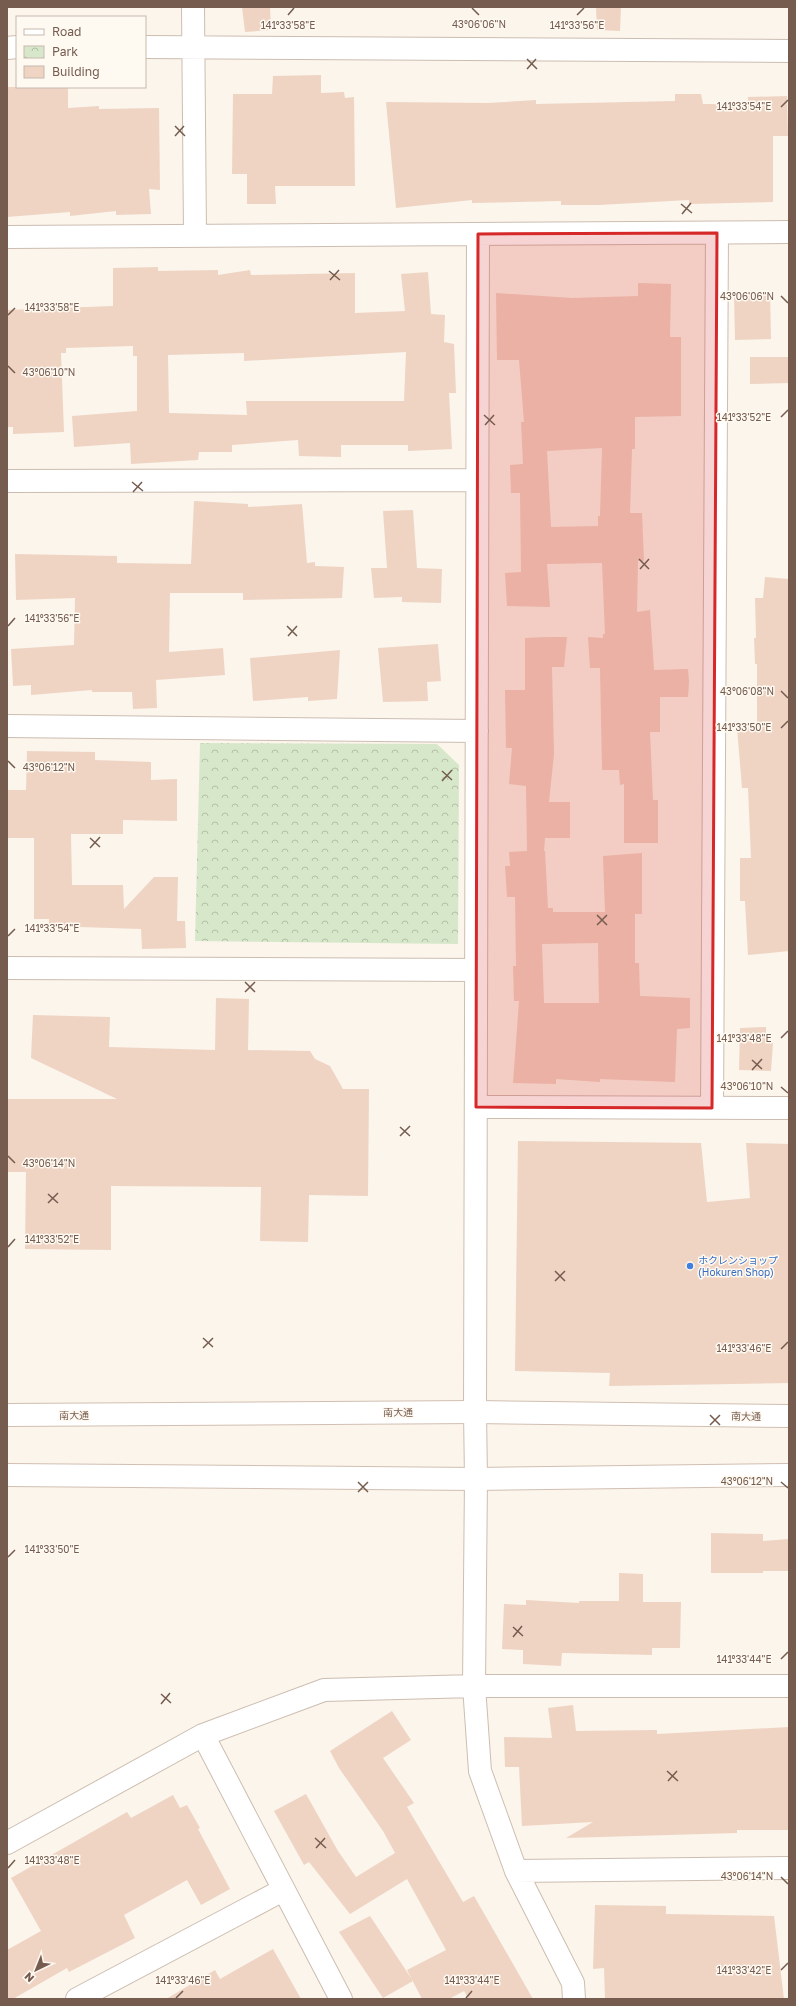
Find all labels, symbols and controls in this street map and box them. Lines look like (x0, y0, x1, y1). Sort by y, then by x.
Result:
legend (16, 16, 146, 88)
text: 43°06'06"N (452, 18, 506, 30)
text: 141°33'58"E (261, 19, 315, 31)
text: 141°33'56"E (550, 19, 604, 31)
text: Road (52, 24, 81, 39)
text: Park (52, 44, 78, 59)
text: Building (52, 64, 100, 79)
text: 141°33'54"E (717, 100, 771, 112)
text: 43°06'06"N (720, 290, 774, 302)
text: 141°33'58"E (25, 301, 79, 313)
text: 43°06'10"N (23, 366, 75, 378)
text: 141°33'52"E (717, 411, 771, 423)
text: 141°33'56"E (25, 612, 79, 624)
text: 43°06'08"N (720, 685, 774, 697)
text: 141°33'50"E (717, 721, 771, 733)
text: 43°06'12"N (23, 761, 75, 773)
text: 141°33'54"E (25, 922, 79, 934)
text: 141°33'48"E (717, 1032, 772, 1044)
text: 43°06'10"N (721, 1080, 773, 1092)
text: 43°06'14"N (23, 1157, 75, 1169)
text: 141°33'52"E (25, 1233, 79, 1245)
place label: ホクレンショップ (Hokuren Shop) (698, 1254, 778, 1278)
marker: ホクレンショップ (Hokuren Shop) (685, 1261, 695, 1271)
text: 141°33'46"E (717, 1342, 771, 1354)
street label: 南大通 (383, 1406, 413, 1418)
street label: 南大通 (59, 1409, 89, 1421)
street label: 南大通 (731, 1410, 761, 1422)
text: 43°06'12"N (721, 1475, 773, 1487)
text: 141°33'50"E (25, 1543, 79, 1555)
text: 141°33'44"E (717, 1653, 772, 1665)
text: 141°33'48"E (25, 1854, 80, 1866)
text: 43°06'14"N (721, 1870, 773, 1882)
north arrow (16, 1950, 56, 1990)
text: 141°33'42"E (717, 1964, 771, 1976)
text: N (21, 1970, 36, 1985)
text: 141°33'46"E (156, 1974, 210, 1986)
text: 141°33'44"E (445, 1974, 500, 1986)

